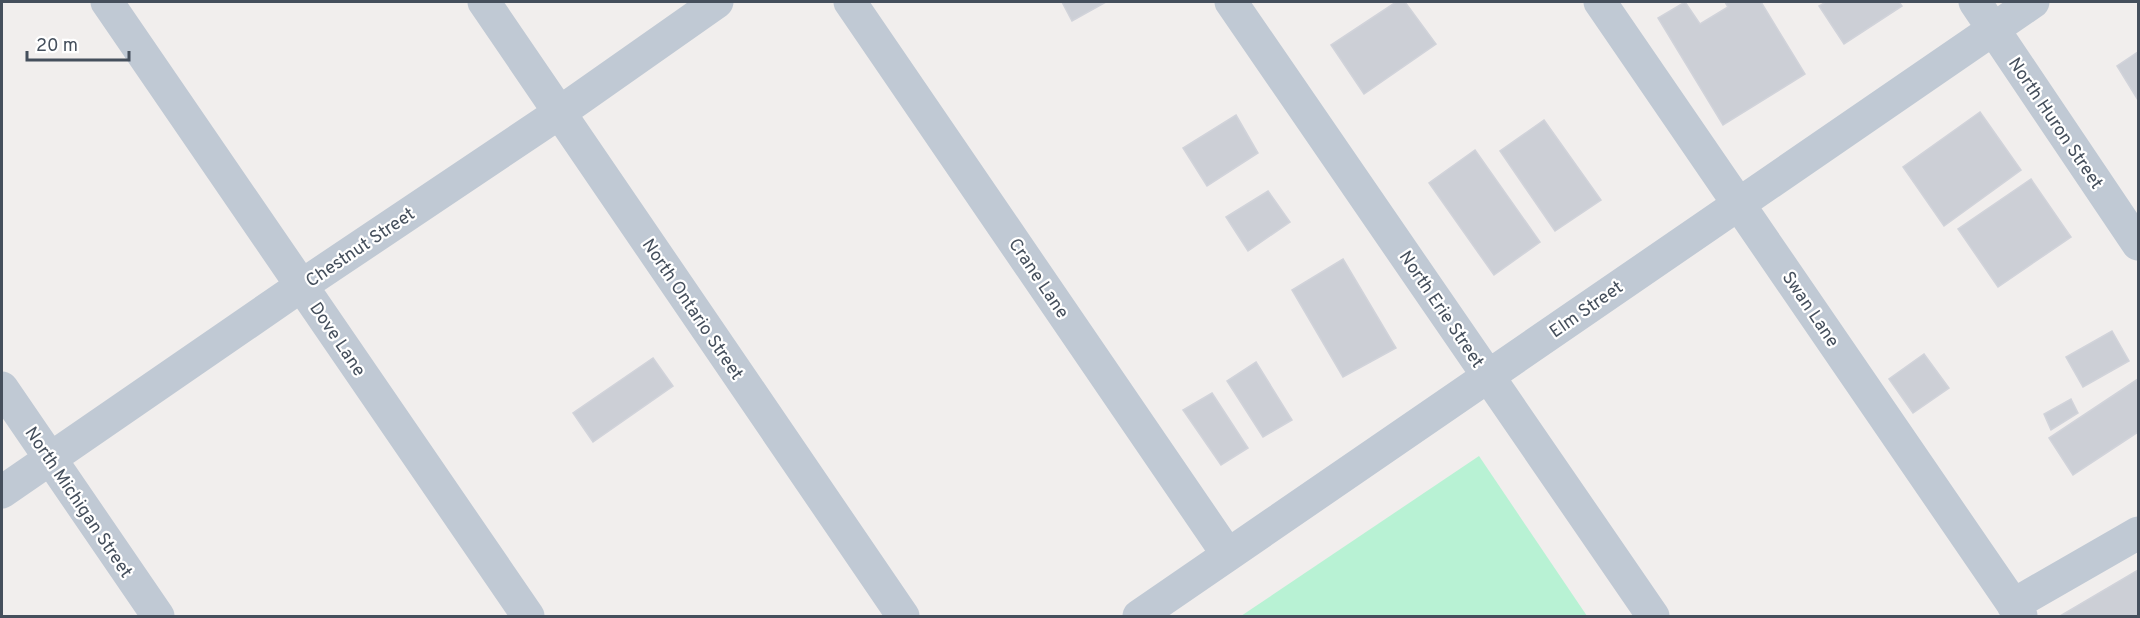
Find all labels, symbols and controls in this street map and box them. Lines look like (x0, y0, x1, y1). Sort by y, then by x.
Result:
scale bar (27, 24, 129, 62)
text: 20 m (36, 35, 78, 58)
street label: North Huron Street (2002, 54, 2107, 194)
street label: Chestnut Street (302, 203, 420, 293)
street label: Crane Lane (1002, 234, 1073, 323)
street label: North Ontario Street (636, 235, 748, 385)
street label: North Erie Street (1393, 247, 1488, 373)
street label: Swan Lane (1776, 267, 1844, 352)
street label: Elm Street (1546, 277, 1628, 344)
street label: Dove Lane (303, 298, 370, 381)
street label: North Michigan Street (19, 423, 137, 583)

